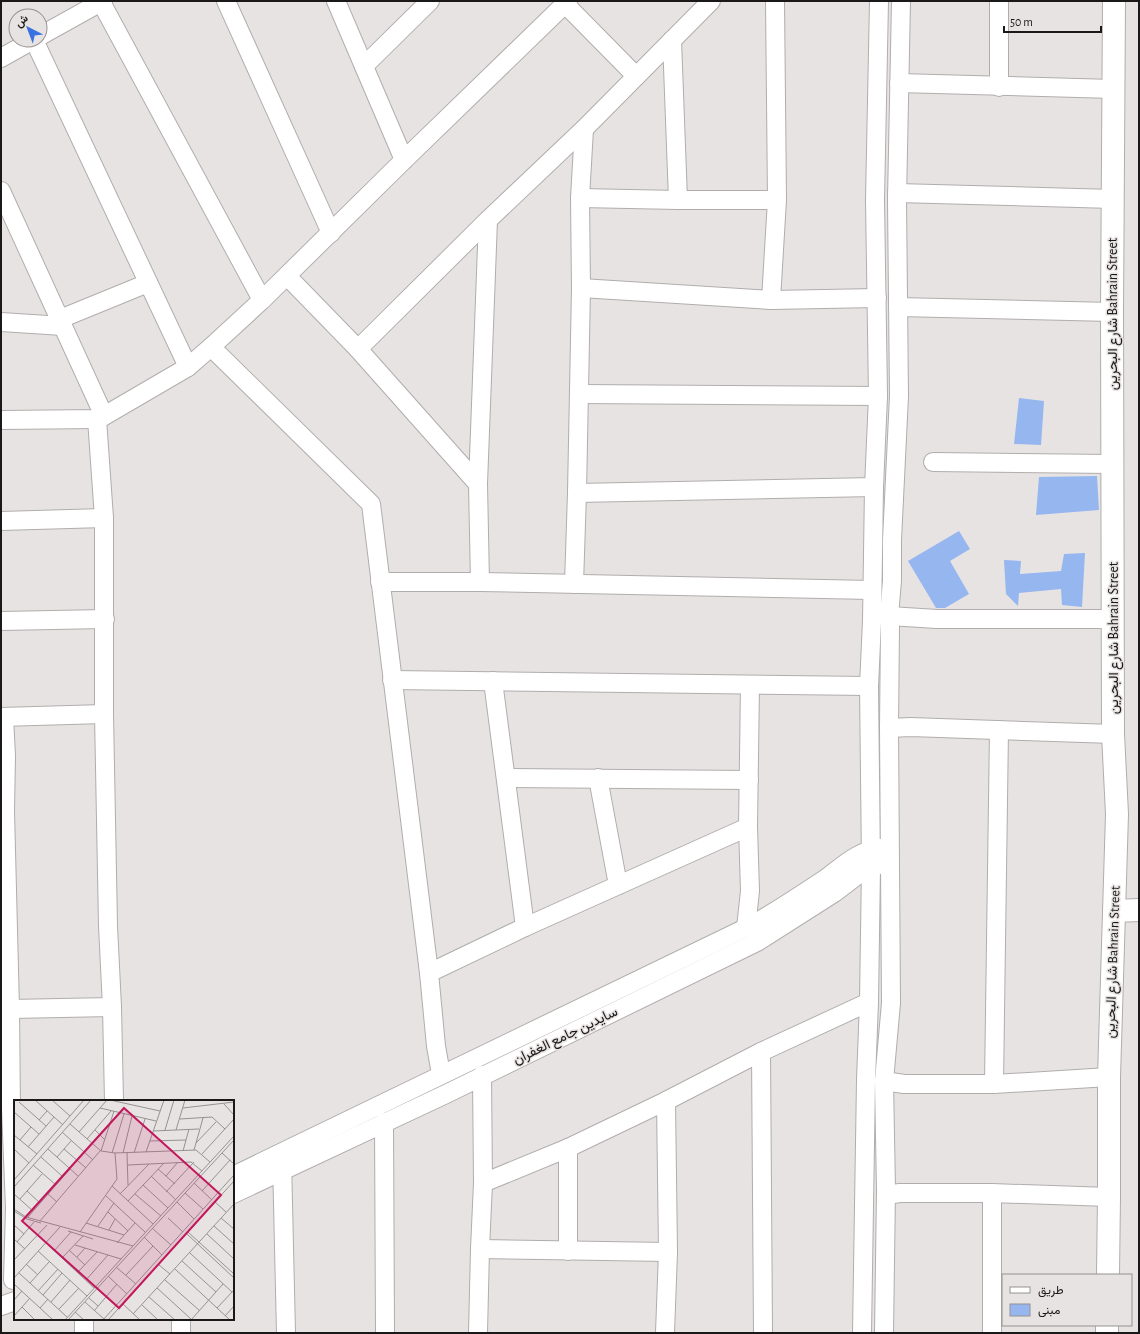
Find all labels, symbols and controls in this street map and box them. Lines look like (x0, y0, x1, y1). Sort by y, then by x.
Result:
north arrow (8, 8, 48, 48)
scale bar (1004, 8, 1101, 34)
text: ش (13, 12, 31, 30)
text: 50 m (1010, 16, 1033, 28)
street label: شارع البحرين Bahrain Street (1106, 237, 1123, 390)
street label: شارع البحرين Bahrain Street (1107, 561, 1124, 714)
street label: شارع البحرين Bahrain Street (1103, 885, 1126, 1039)
street label: سايدين جامع الغفران (511, 1005, 621, 1070)
inset map (14, 1100, 234, 1320)
legend (1002, 1274, 1132, 1326)
text: طريق (1038, 1284, 1064, 1298)
text: مبنى (1038, 1304, 1060, 1318)

